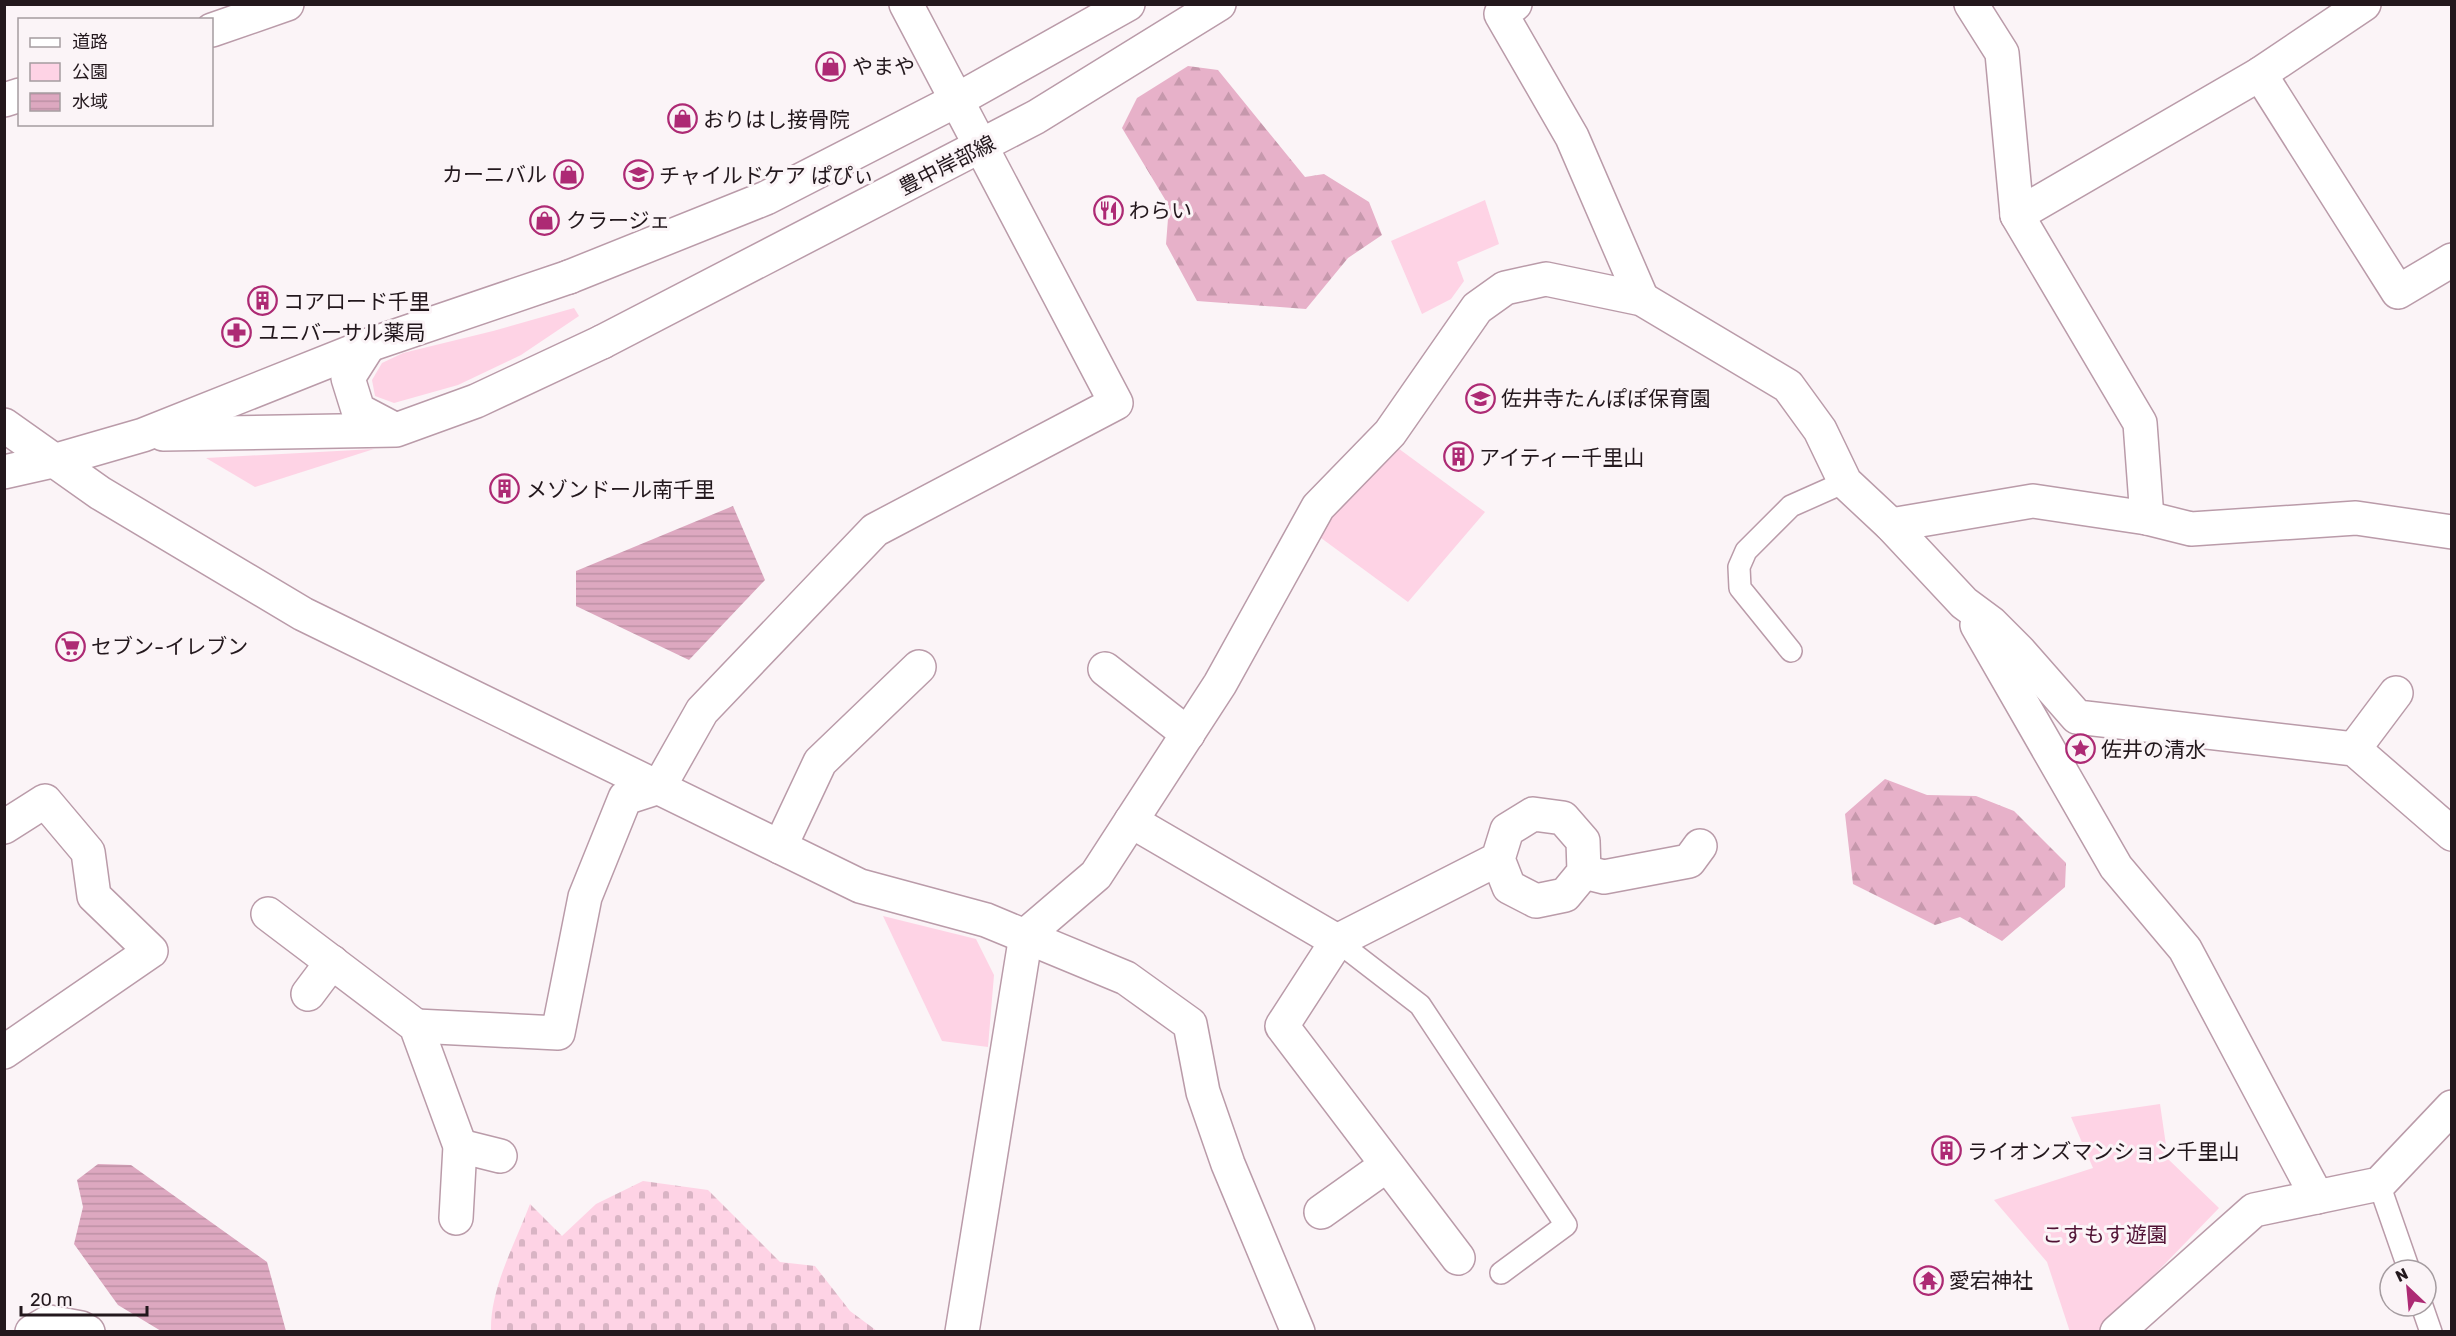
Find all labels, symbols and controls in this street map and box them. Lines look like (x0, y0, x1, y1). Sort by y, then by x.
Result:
legend (18, 18, 213, 126)
text: 道路 (72, 31, 108, 53)
shop icon: やまや (815, 50, 847, 82)
place label: やまや (852, 54, 915, 79)
text: 公園 (72, 61, 108, 83)
text: 水域 (72, 91, 108, 113)
shop icon: おりはし接骨院 (666, 103, 698, 135)
place label: おりはし接骨院 (703, 107, 850, 132)
street label: 豊中岸部線 (895, 130, 999, 200)
shop icon: カーニバル (552, 158, 584, 190)
school or university icon: チャイルドケア ぱぴぃ (622, 159, 654, 191)
place label: カーニバル (442, 162, 547, 187)
place label: チャイルドケア ぱぴぃ (659, 163, 874, 188)
restaurant icon: わらい (1092, 194, 1124, 226)
place label: わらい (1129, 198, 1192, 223)
shop icon: クラージェ (529, 204, 561, 236)
place label: クラージェ (566, 208, 671, 233)
building icon: コアロード千里 (246, 285, 278, 317)
place label: コアロード千里 (283, 289, 430, 314)
pharmacy icon: ユニバーサル薬局 (221, 316, 253, 348)
place label: ユニバーサル薬局 (258, 320, 426, 345)
school or university icon: 佐井寺たんぽぽ保育園 (1464, 382, 1496, 414)
place label: 佐井寺たんぽぽ保育園 (1501, 386, 1711, 411)
building icon: アイティー千里山 (1442, 441, 1474, 473)
place label: アイティー千里山 (1479, 445, 1644, 470)
building icon: メゾンドール南千里 (489, 473, 521, 505)
place label: メゾンドール南千里 (526, 477, 715, 502)
supermarket icon: セブン-イレブン (54, 630, 86, 662)
place label: セブン-イレブン (91, 634, 248, 659)
place icon: 佐井の清水 (2064, 733, 2096, 765)
place label: 佐井の清水 (2101, 737, 2206, 762)
building icon: ライオンズマンション千里山 (1930, 1135, 1962, 1167)
place label: ライオンズマンション千里山 (1967, 1139, 2240, 1164)
park label: こすもす遊園 (2042, 1222, 2168, 1247)
north arrow (2378, 1258, 2438, 1318)
temple icon: 愛宕神社 (1912, 1264, 1944, 1296)
text: N (2392, 1264, 2411, 1286)
place label: 愛宕神社 (1949, 1268, 2033, 1293)
scale bar (21, 1279, 147, 1317)
text: 20 m (30, 1289, 72, 1311)

